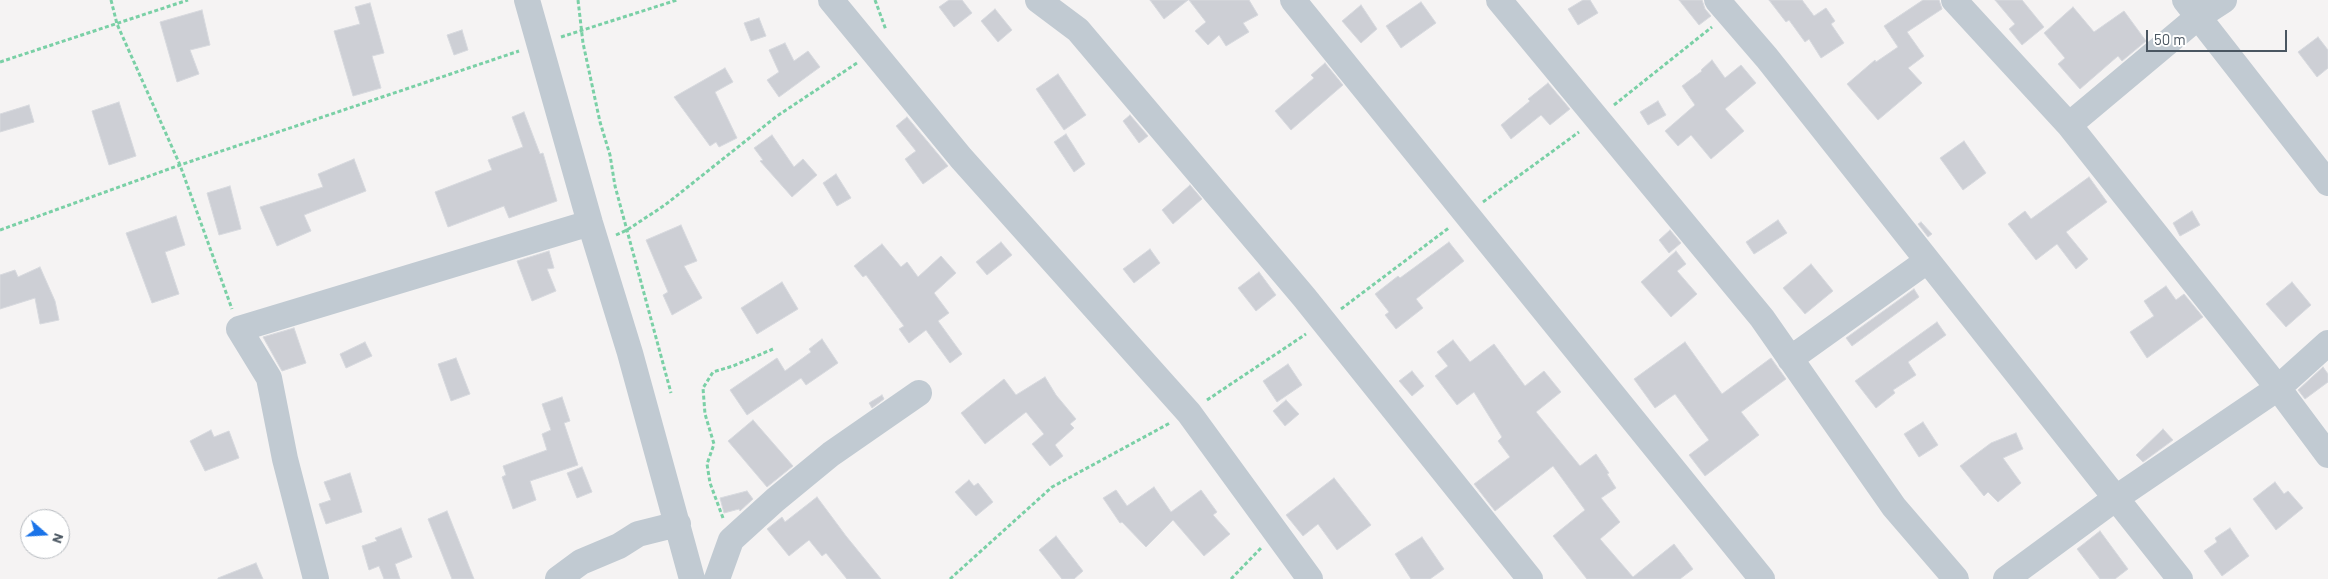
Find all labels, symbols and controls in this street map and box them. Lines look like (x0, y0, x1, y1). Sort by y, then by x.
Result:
scale bar (2148, 20, 2289, 52)
text: 50 m (2154, 30, 2186, 48)
north arrow (20, 509, 70, 559)
text: N (49, 532, 68, 546)

